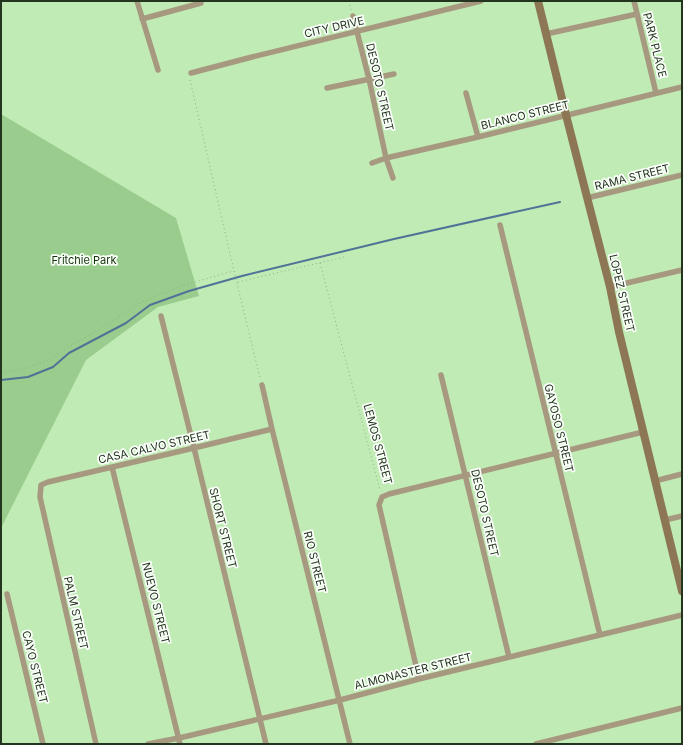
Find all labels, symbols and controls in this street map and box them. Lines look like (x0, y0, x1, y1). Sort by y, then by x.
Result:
street label: PARK PLACE (640, 11, 670, 79)
street label: CITY DRIVE (303, 13, 365, 41)
street label: DESOTO STREET (363, 42, 397, 132)
street label: BLANCO STREET (479, 97, 571, 133)
street label: RAMA STREET (593, 161, 671, 193)
park label: Fritchie Park (51, 253, 117, 267)
street label: LOPEZ STREET (606, 253, 638, 333)
street label: GAYOSO STREET (541, 382, 577, 474)
street label: LEMOS STREET (361, 402, 395, 486)
street label: CASA CALVO STREET (97, 427, 211, 467)
street label: DESOTO STREET (468, 468, 502, 558)
street label: SHORT STREET (206, 486, 240, 570)
street label: RIO STREET (301, 530, 329, 594)
street label: NUEVO STREET (139, 561, 173, 645)
street label: PALM STREET (61, 575, 91, 651)
street label: CAYO STREET (19, 629, 51, 705)
street label: ALMONASTER STREET (353, 650, 473, 692)

